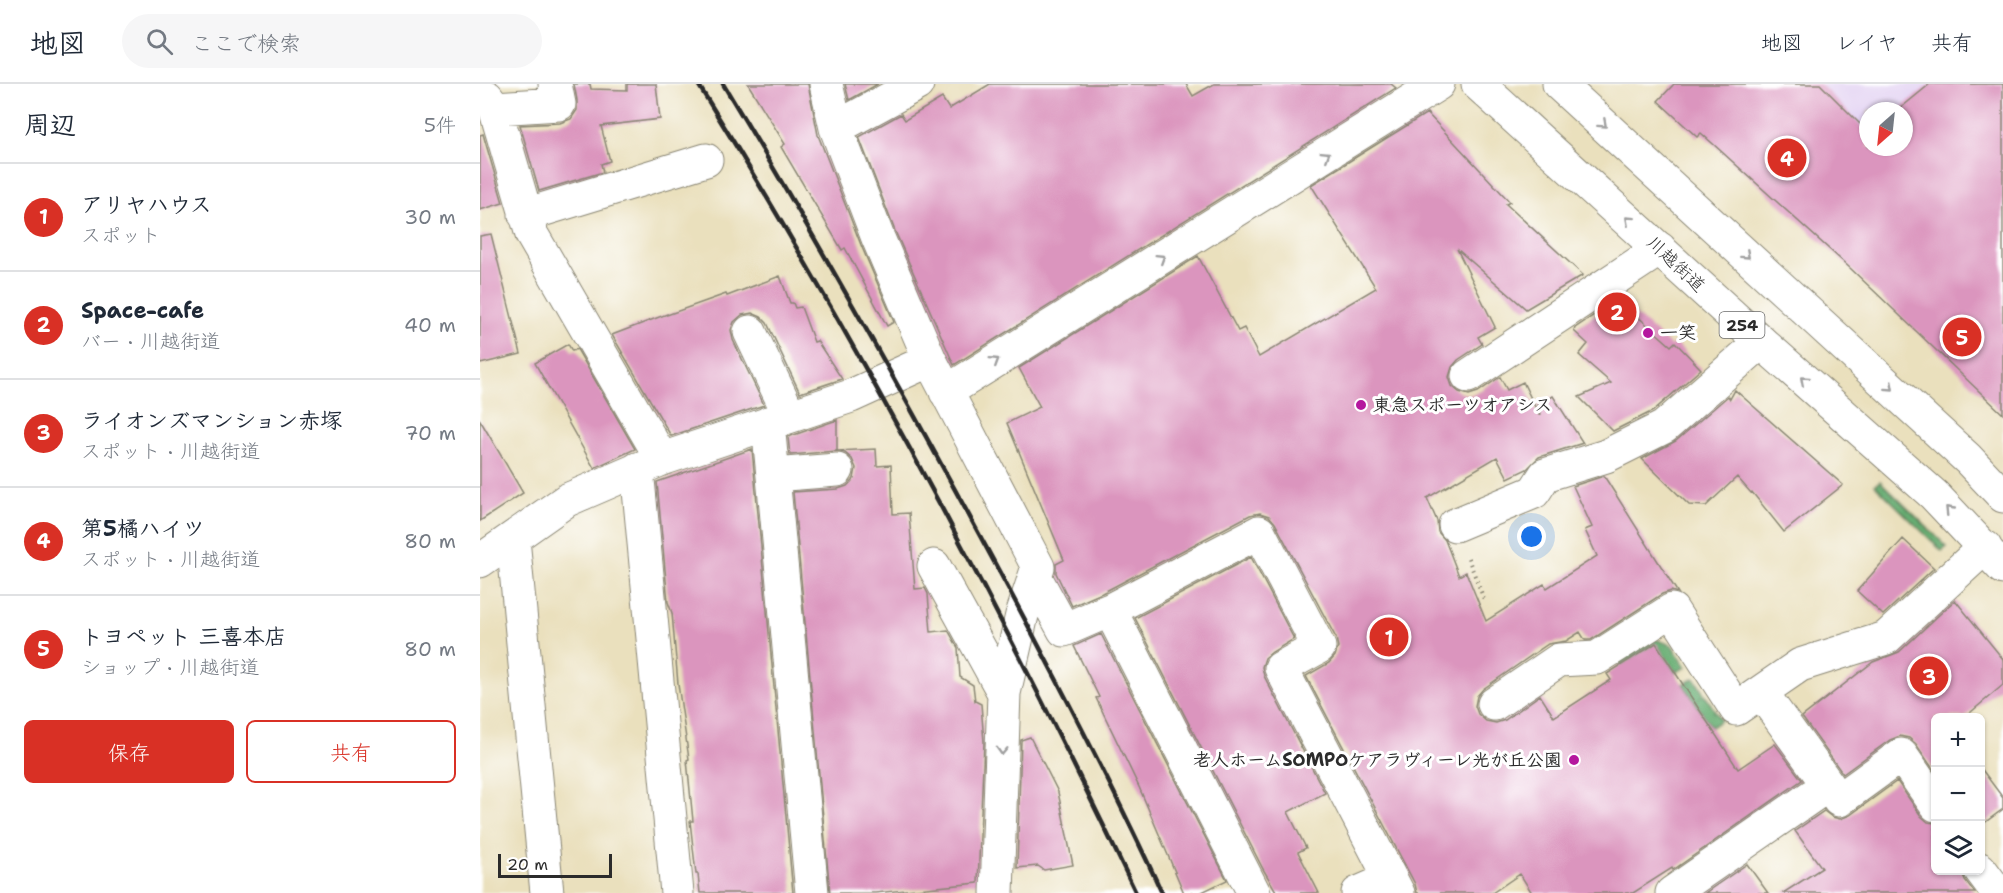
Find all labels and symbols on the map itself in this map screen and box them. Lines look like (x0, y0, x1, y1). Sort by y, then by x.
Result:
north arrow (1859, 102, 1913, 156)
one-way arrow (1595, 116, 1606, 127)
pin: 4 (1768, 136, 1806, 181)
one-way arrow (1320, 150, 1330, 162)
one-way arrow (1625, 216, 1635, 227)
street label: 川越街道 (1641, 231, 1711, 297)
one-way arrow (1740, 248, 1750, 259)
one-way arrow (1155, 253, 1165, 265)
pin: 2 (1598, 290, 1636, 334)
road number: 254 (1720, 312, 1764, 338)
pin: 5 (1942, 314, 1982, 360)
place label: 一笑 (1660, 321, 1696, 345)
marker: 一笑 (1641, 326, 1655, 340)
one-way arrow (989, 356, 999, 368)
one-way arrow (1800, 376, 1811, 387)
one-way arrow (1883, 380, 1894, 391)
place label: 東急スポーツオアシス (1373, 393, 1552, 417)
marker: 東急スポーツオアシス (1354, 398, 1368, 412)
one-way arrow (1945, 507, 1956, 518)
your location (1517, 522, 1546, 551)
pin: 1 (1370, 614, 1408, 660)
pin: 3 (1910, 654, 1948, 698)
one-way arrow (995, 747, 1008, 756)
place label: 老人ホームSOMPOケアラヴィーレ光が丘公園 (1193, 748, 1562, 772)
marker: 老人ホームSOMPOケアラヴィーレ光が丘公園 (1567, 753, 1581, 767)
scale bar (498, 851, 612, 878)

